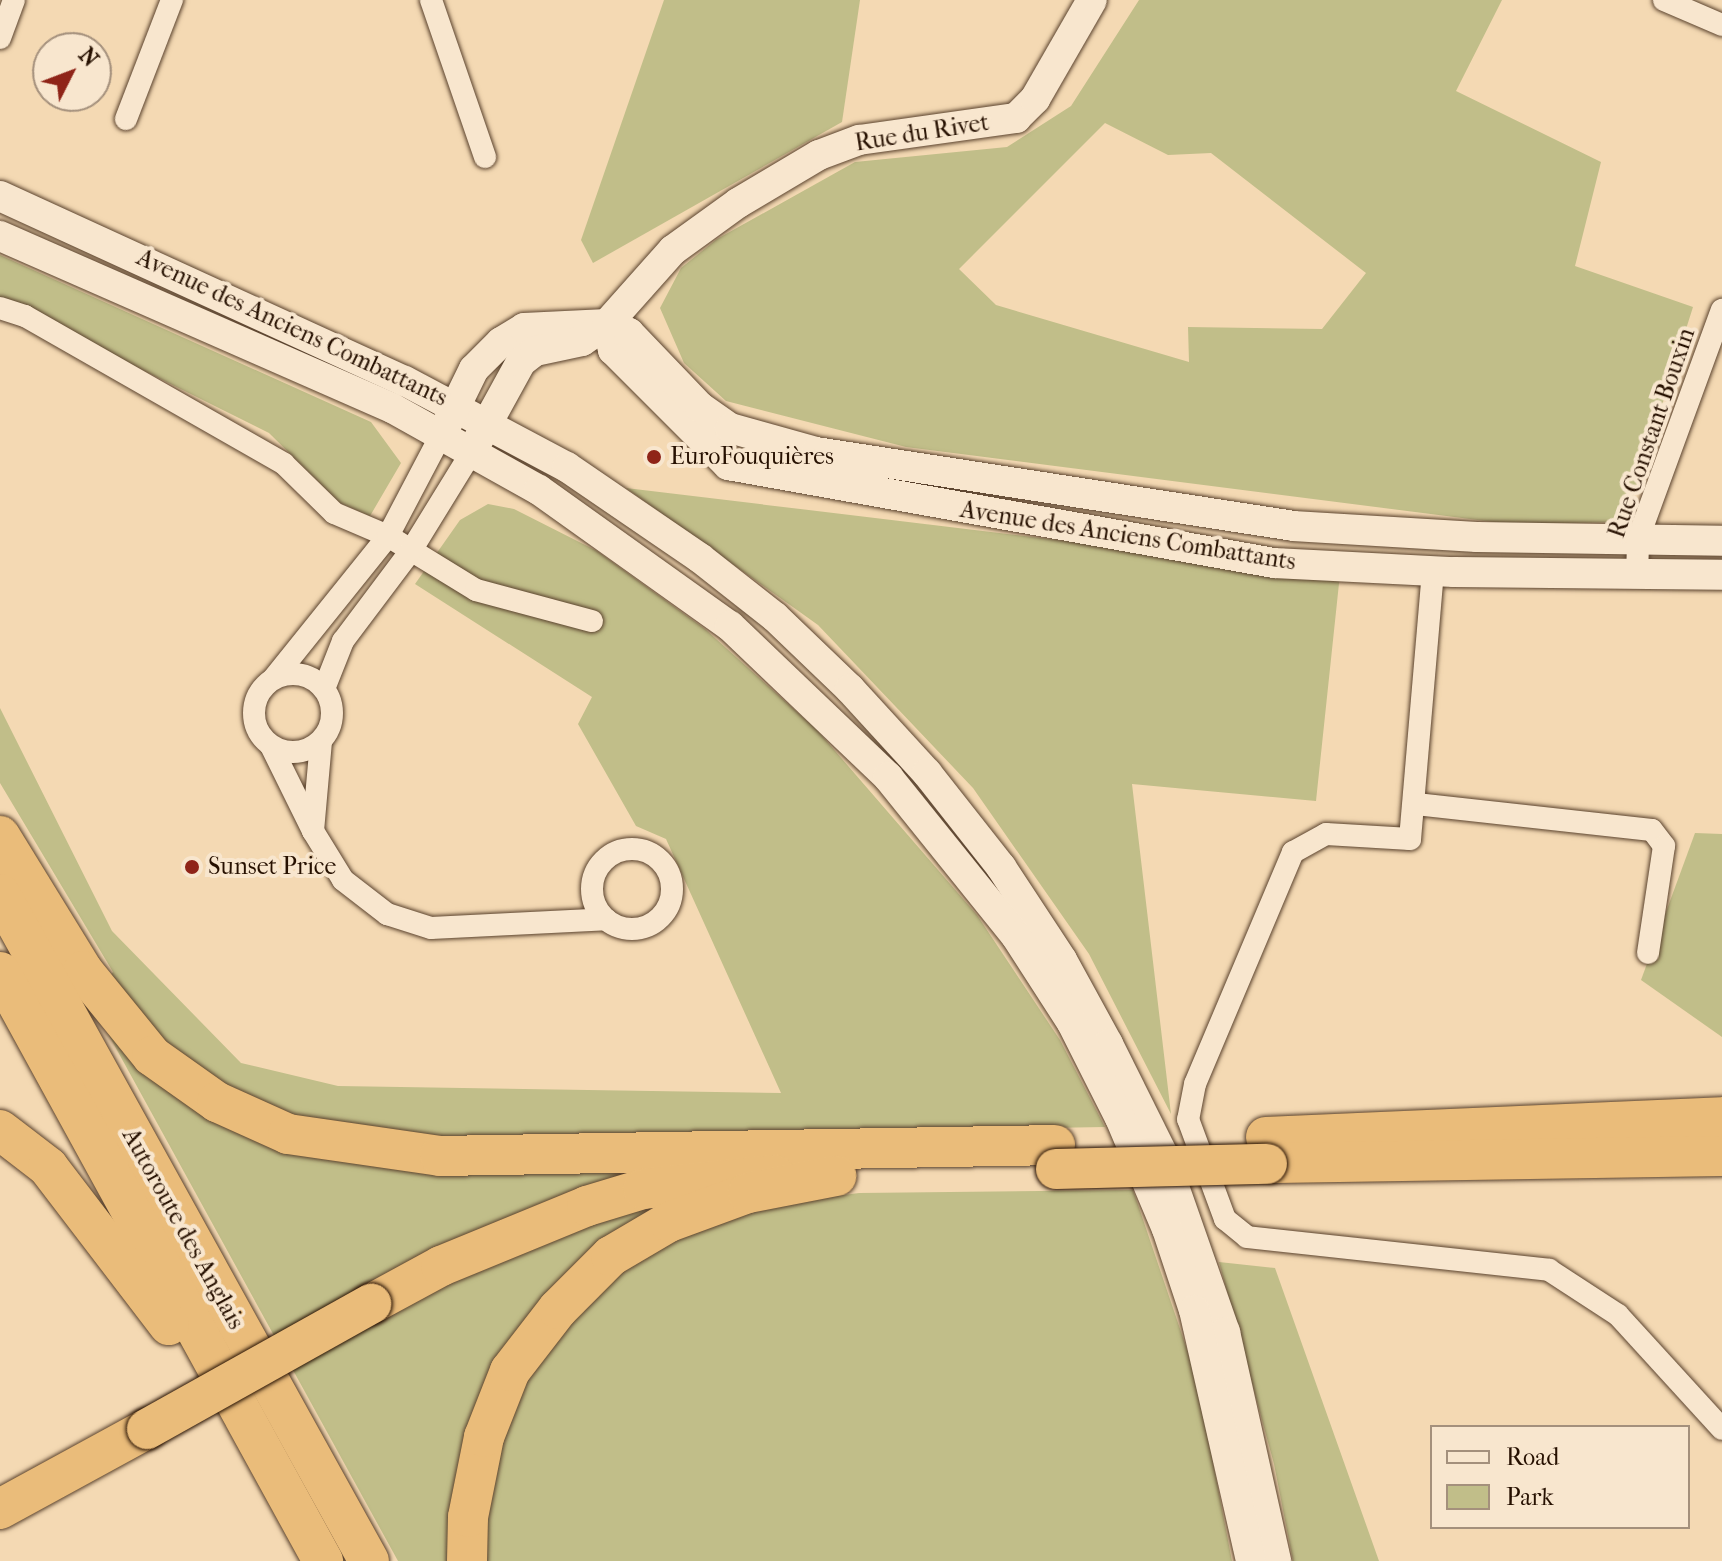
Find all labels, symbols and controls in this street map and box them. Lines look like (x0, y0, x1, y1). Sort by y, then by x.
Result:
north arrow (32, 32, 112, 112)
text: N (73, 42, 104, 72)
street label: Rue du Rivet (853, 108, 991, 158)
street label: Avenue des Anciens Combattants (132, 243, 452, 413)
street label: Rue Constant Bouxin (1603, 324, 1701, 542)
place label: EuroFouquières (670, 443, 834, 471)
marker: EuroFouquières (645, 448, 663, 466)
street label: Avenue des Anciens Combattants (958, 495, 1298, 577)
place label: Sunset Price (208, 853, 336, 881)
marker: Sunset Price (183, 858, 201, 876)
street label: Autoroute des Anglais (116, 1123, 250, 1335)
legend (1430, 1425, 1690, 1529)
text: Road (1506, 1443, 1559, 1471)
text: Park (1506, 1483, 1554, 1511)

